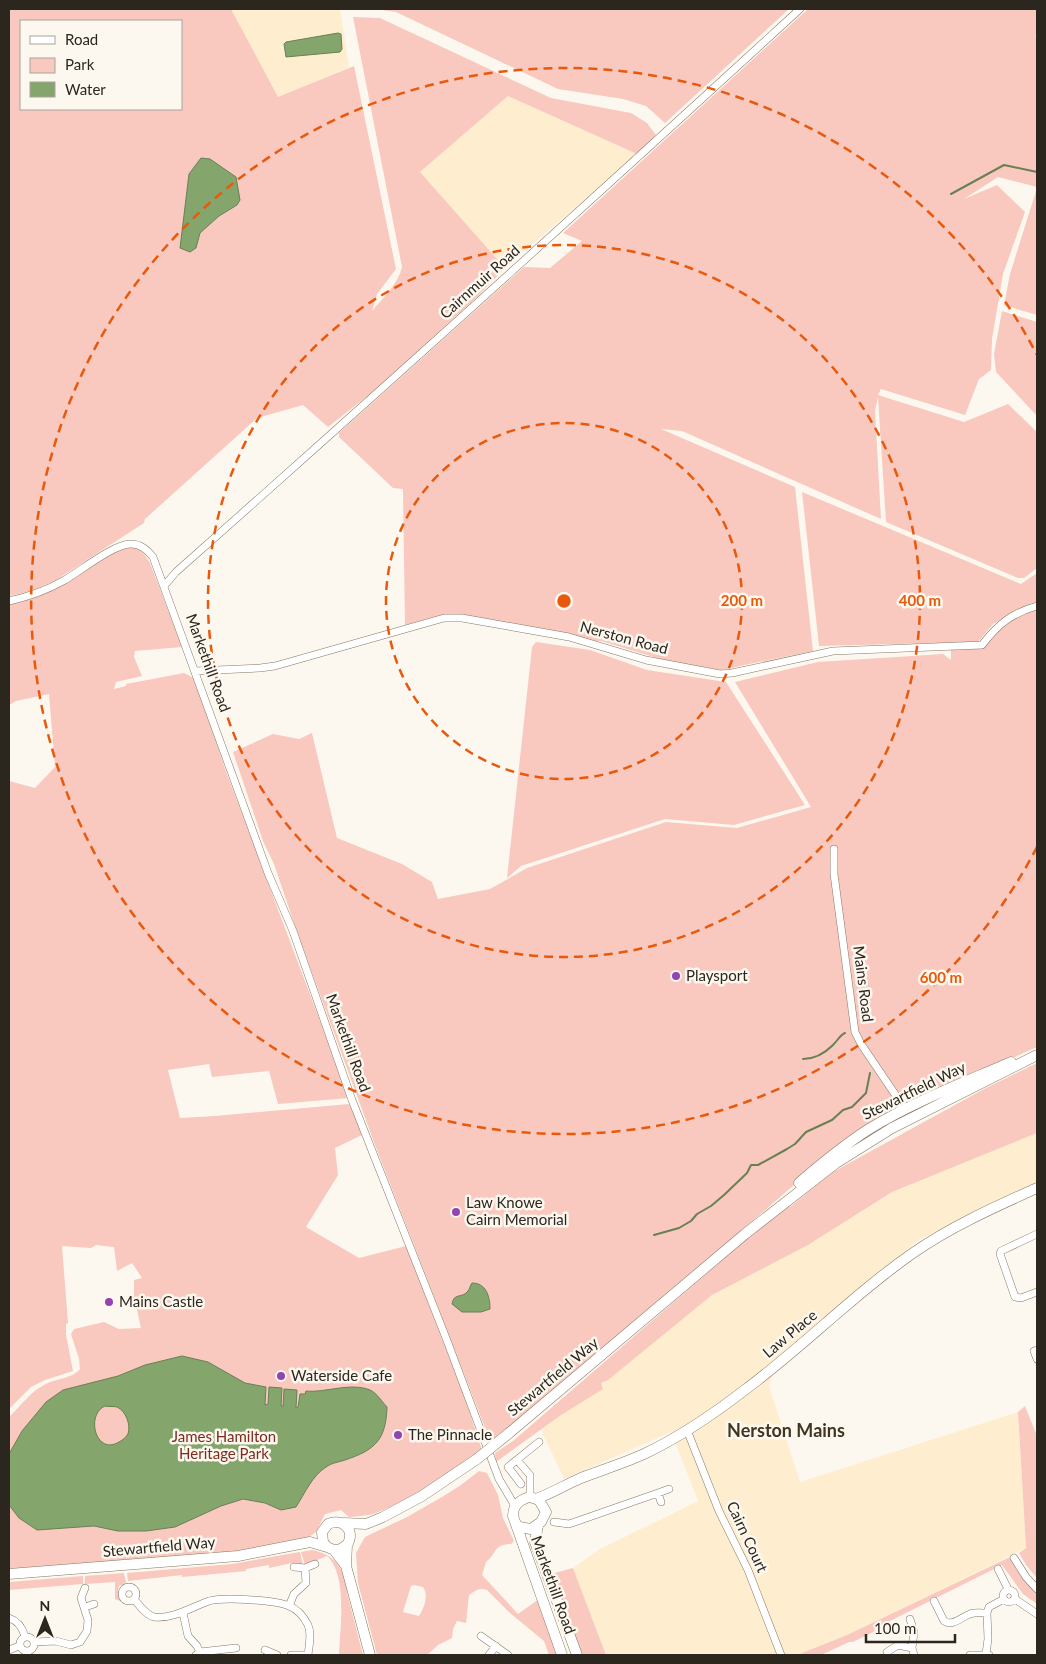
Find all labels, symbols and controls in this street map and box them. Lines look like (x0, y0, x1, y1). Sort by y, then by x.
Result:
legend (20, 20, 182, 110)
text: Road (65, 30, 98, 48)
text: Park (65, 55, 95, 73)
text: Water (65, 80, 106, 98)
street label: Cairnmuir Road (436, 241, 523, 322)
text: 200 m (721, 591, 763, 609)
text: 400 m (899, 591, 941, 609)
centre of rings (555, 592, 573, 610)
street label: Markethill Road (183, 611, 235, 714)
street label: Nerston Road (578, 617, 670, 657)
street label: Mains Road (850, 945, 878, 1023)
place label: Playsport (686, 966, 748, 984)
text: 600 m (920, 968, 962, 986)
marker: Playsport (670, 970, 682, 982)
street label: Markethill Road (323, 991, 375, 1094)
street label: Stewartfield Way (859, 1057, 968, 1123)
place label: Law Knowe Cairn Memorial (466, 1193, 567, 1228)
marker: Law Knowe Cairn Memorial (450, 1206, 462, 1218)
place label: Mains Castle (119, 1292, 203, 1310)
marker: Mains Castle (103, 1296, 115, 1308)
street label: Law Place (759, 1305, 820, 1361)
street label: Stewartfield Way (503, 1333, 602, 1419)
place label: Waterside Cafe (291, 1366, 392, 1384)
marker: Waterside Cafe (275, 1370, 287, 1382)
district label: Nerston Mains (727, 1419, 845, 1441)
place label: The Pinnacle (408, 1425, 492, 1443)
park label: James Hamilton Heritage Park (172, 1427, 276, 1462)
marker: The Pinnacle (392, 1429, 404, 1441)
street label: Cairn Court (724, 1498, 772, 1576)
street label: Stewartfield Way (102, 1532, 216, 1560)
street label: Markethill Road (528, 1533, 580, 1636)
north arrow (20, 1594, 70, 1644)
text: N (40, 1597, 50, 1614)
scale bar (866, 1612, 955, 1644)
text: 100 m (874, 1619, 916, 1637)

